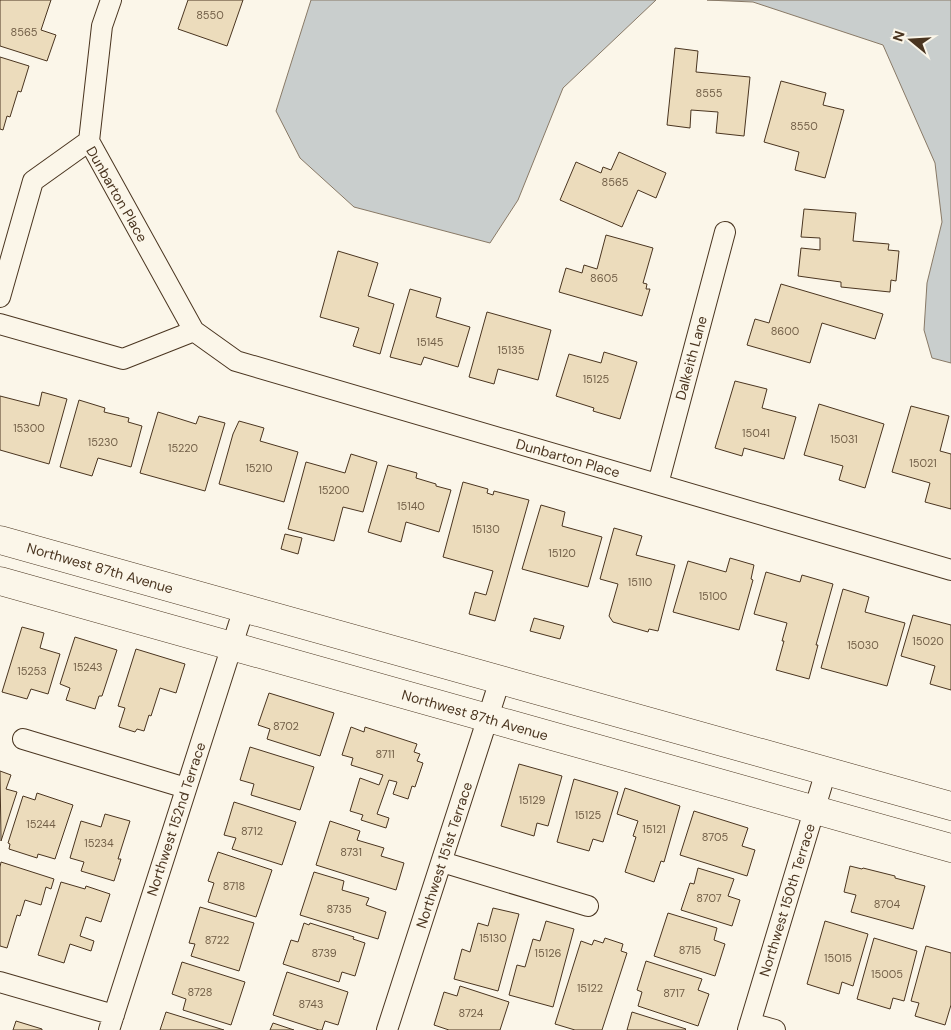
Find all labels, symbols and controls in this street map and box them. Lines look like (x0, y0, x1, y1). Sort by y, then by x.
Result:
house number: 8550 (196, 8, 224, 22)
north arrow (886, 15, 936, 65)
house number: 8565 (11, 25, 38, 39)
text: N (888, 28, 909, 44)
house number: 8555 (696, 86, 723, 100)
house number: 8550 (790, 119, 818, 133)
street label: Dunbarton Place (82, 143, 152, 245)
house number: 8565 (602, 175, 629, 189)
house number: 8605 (590, 271, 618, 285)
street label: Dalkeith Lane (671, 314, 711, 402)
house number: 8600 (771, 324, 799, 338)
house number: 15145 (417, 335, 444, 349)
house number: 15135 (498, 343, 525, 357)
house number: 15125 (583, 372, 610, 386)
house number: 15300 (13, 421, 45, 435)
house number: 15041 (742, 426, 770, 440)
house number: 15031 (830, 432, 858, 446)
house number: 15230 (88, 435, 118, 449)
street label: Dunbarton Place (514, 435, 622, 481)
house number: 15220 (168, 441, 198, 455)
house number: 15021 (909, 456, 937, 470)
house number: 15210 (245, 461, 273, 475)
house number: 15200 (318, 483, 350, 497)
house number: 15140 (397, 499, 425, 513)
house number: 15130 (472, 522, 500, 536)
street label: Northwest 87th Avenue (25, 538, 175, 598)
house number: 15120 (548, 546, 576, 560)
house number: 15110 (628, 575, 652, 589)
house number: 15100 (699, 589, 727, 603)
house number: 15020 (912, 634, 944, 648)
house number: 15030 (847, 638, 879, 652)
house number: 15243 (73, 660, 103, 674)
house number: 15253 (17, 664, 47, 678)
street label: Northwest 87th Avenue (400, 685, 550, 745)
house number: 8702 (273, 719, 299, 733)
street label: Northwest 152nd Terrace (143, 740, 209, 898)
house number: 8711 (375, 747, 395, 761)
street label: Northwest 151st Terrace (412, 780, 476, 930)
house number: 15129 (519, 793, 545, 807)
house number: 15125 (575, 808, 602, 822)
house number: 15244 (26, 817, 56, 831)
street label: Northwest 150th Terrace (755, 821, 819, 979)
house number: 15121 (642, 822, 666, 836)
house number: 8712 (241, 824, 263, 838)
house number: 8705 (702, 830, 728, 844)
house number: 15234 (84, 836, 114, 850)
house number: 8731 (340, 845, 362, 859)
house number: 8718 (223, 879, 245, 893)
house number: 8707 (696, 891, 722, 905)
house number: 8704 (874, 897, 900, 911)
house number: 8735 (326, 902, 352, 916)
house number: 15130 (479, 931, 507, 945)
house number: 8722 (205, 933, 229, 947)
house number: 8715 (679, 943, 702, 957)
house number: 8739 (311, 946, 337, 960)
house number: 15126 (535, 946, 561, 960)
house number: 15015 (824, 951, 852, 965)
house number: 15005 (871, 967, 903, 981)
house number: 15122 (577, 981, 603, 995)
house number: 8728 (188, 985, 212, 999)
house number: 8717 (663, 986, 685, 1000)
house number: 8743 (299, 997, 323, 1011)
house number: 8724 (459, 1006, 484, 1020)

